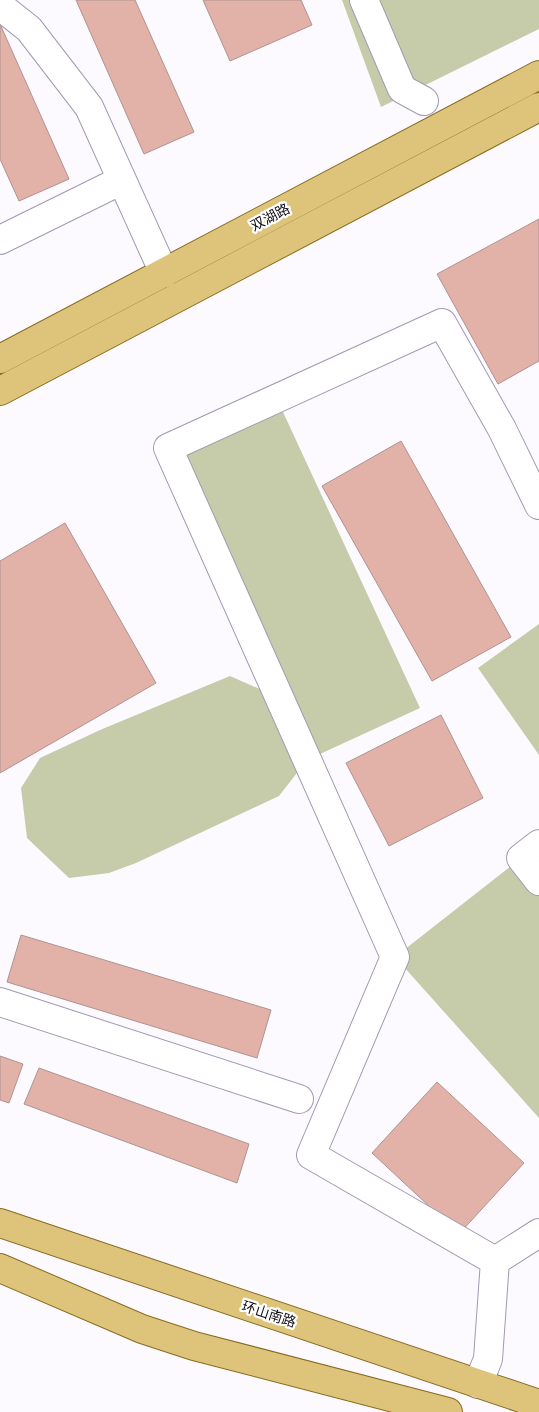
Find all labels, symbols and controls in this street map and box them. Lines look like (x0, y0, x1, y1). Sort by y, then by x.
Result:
street label: 双湖路 (248, 200, 293, 235)
street label: 环山南路 (240, 1298, 298, 1331)

